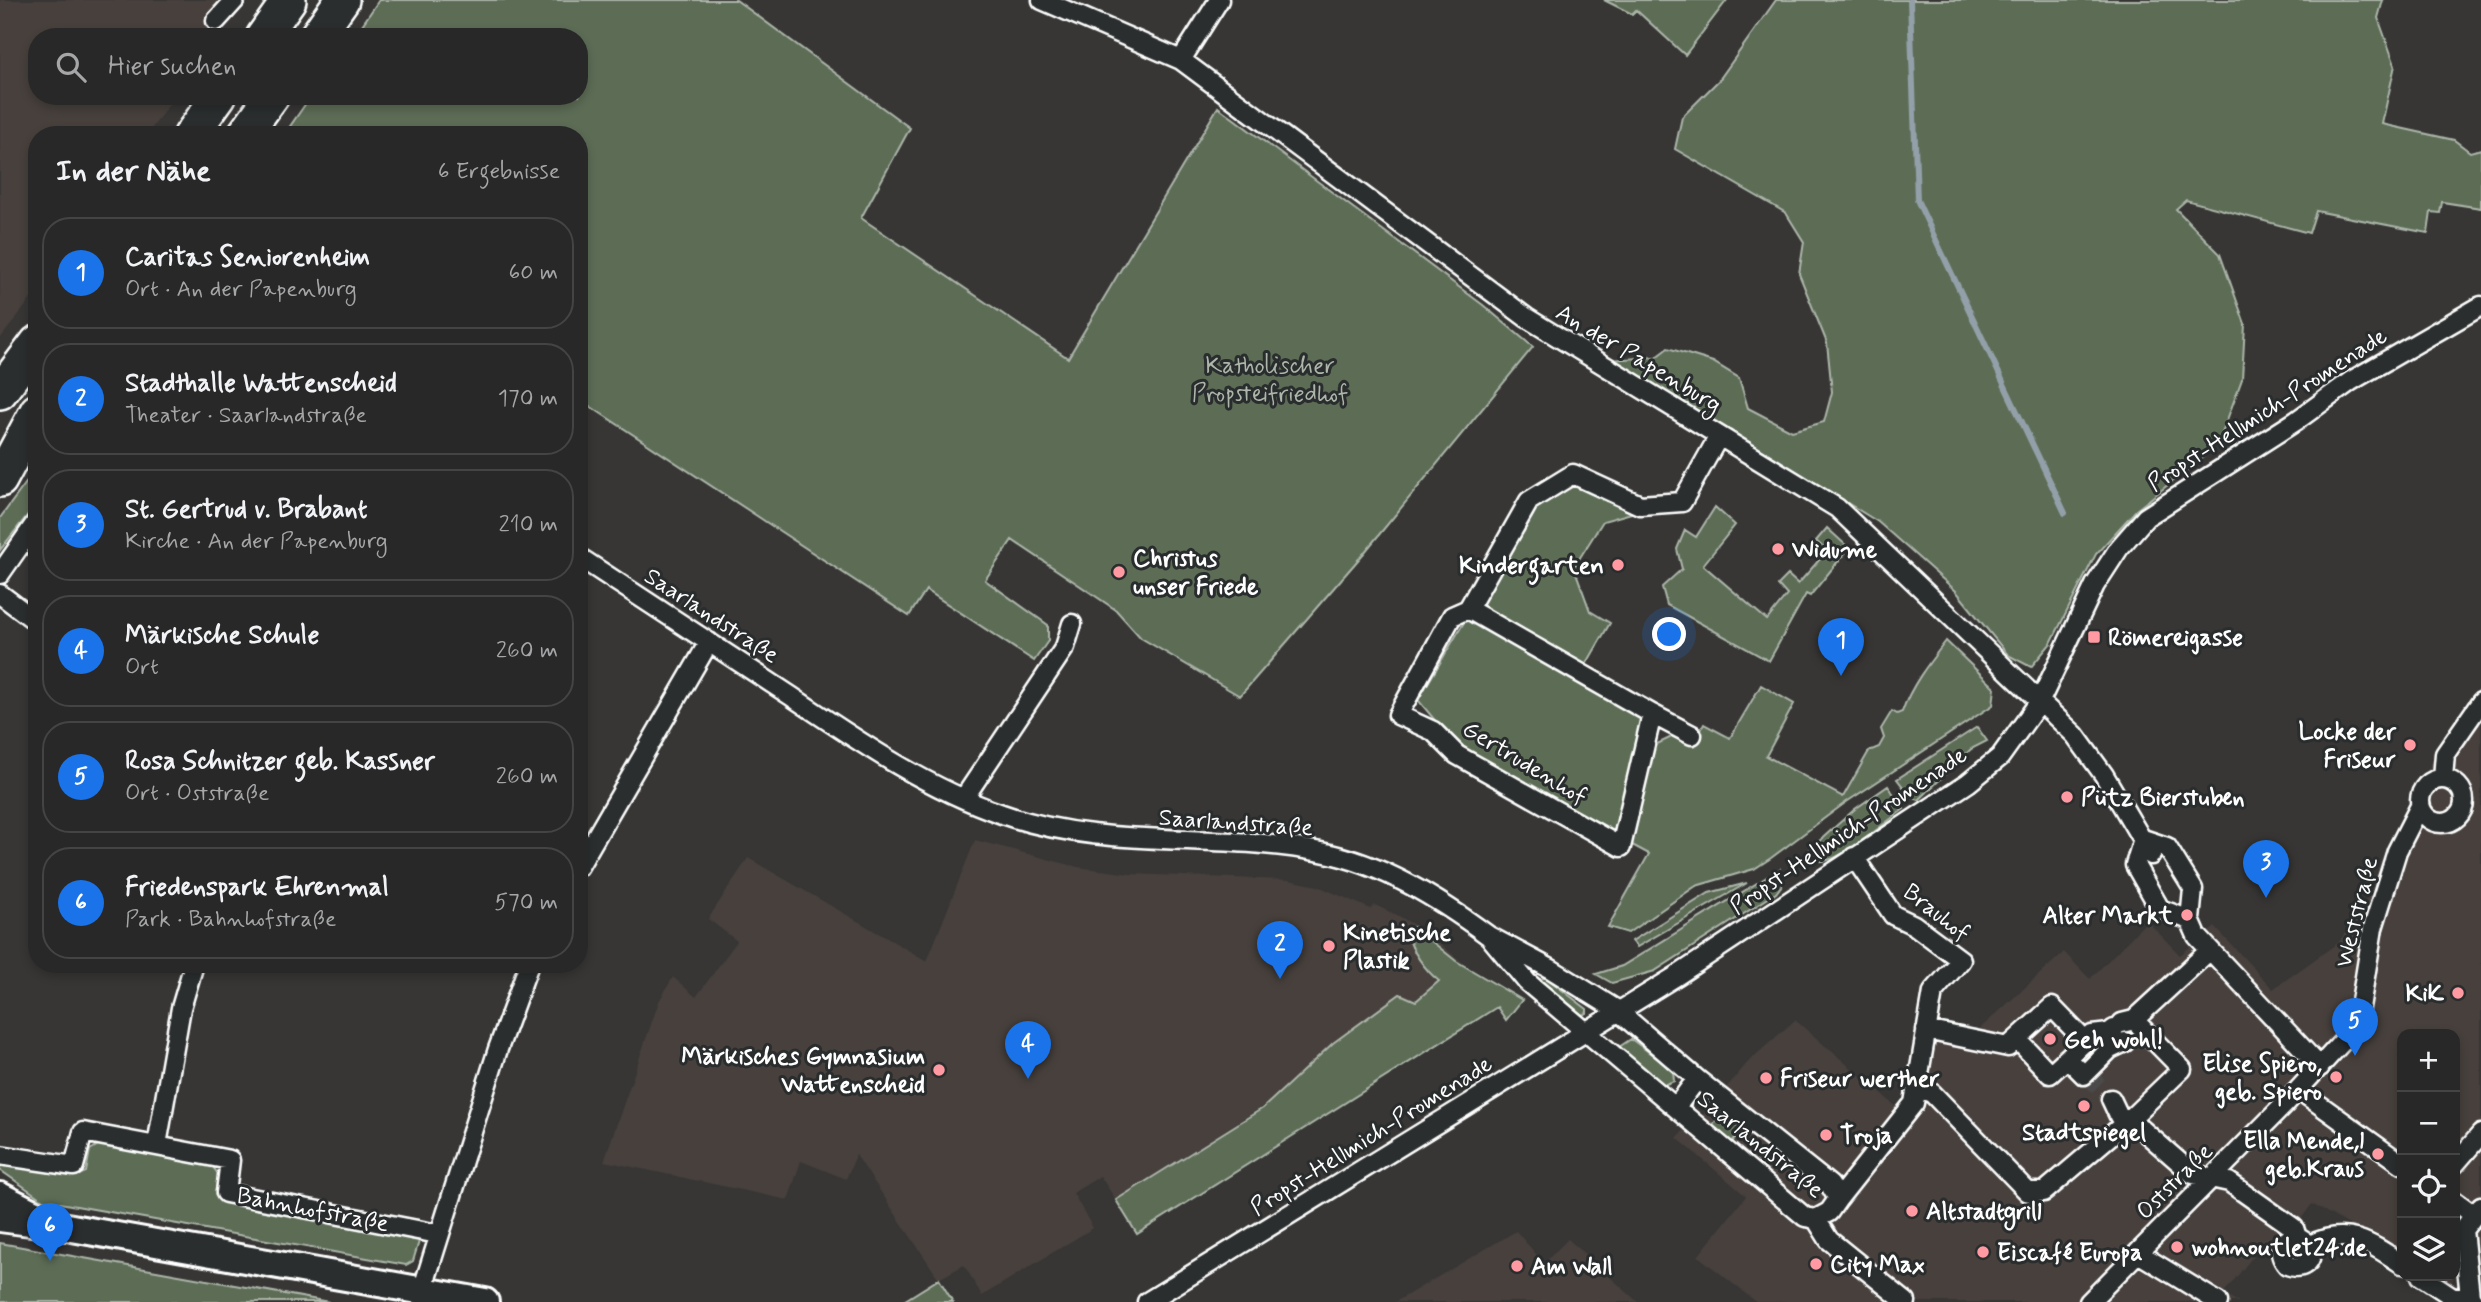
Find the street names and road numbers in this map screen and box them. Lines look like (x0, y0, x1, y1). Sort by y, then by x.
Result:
street label: An der Papenburg (1549, 298, 1727, 423)
street label: Propst-Hellmich-Promenade (2142, 321, 2394, 499)
street label: Saarlandstraße (638, 561, 785, 671)
street label: Gertrudenhof (1456, 714, 1592, 813)
street label: Propst-Hellmich-Promenade (1724, 740, 1974, 922)
street label: Saarlandstraße (1158, 803, 1314, 844)
street label: Weststraße (2329, 854, 2386, 971)
street label: Brauhof (1896, 877, 1976, 949)
street label: Propst-Hellmich-Promenade (1245, 1049, 1499, 1224)
street label: Saarlandstraße (1690, 1084, 1830, 1206)
street label: Oststraße (2130, 1137, 2220, 1227)
street label: Bahnhofstraße (234, 1181, 392, 1240)

